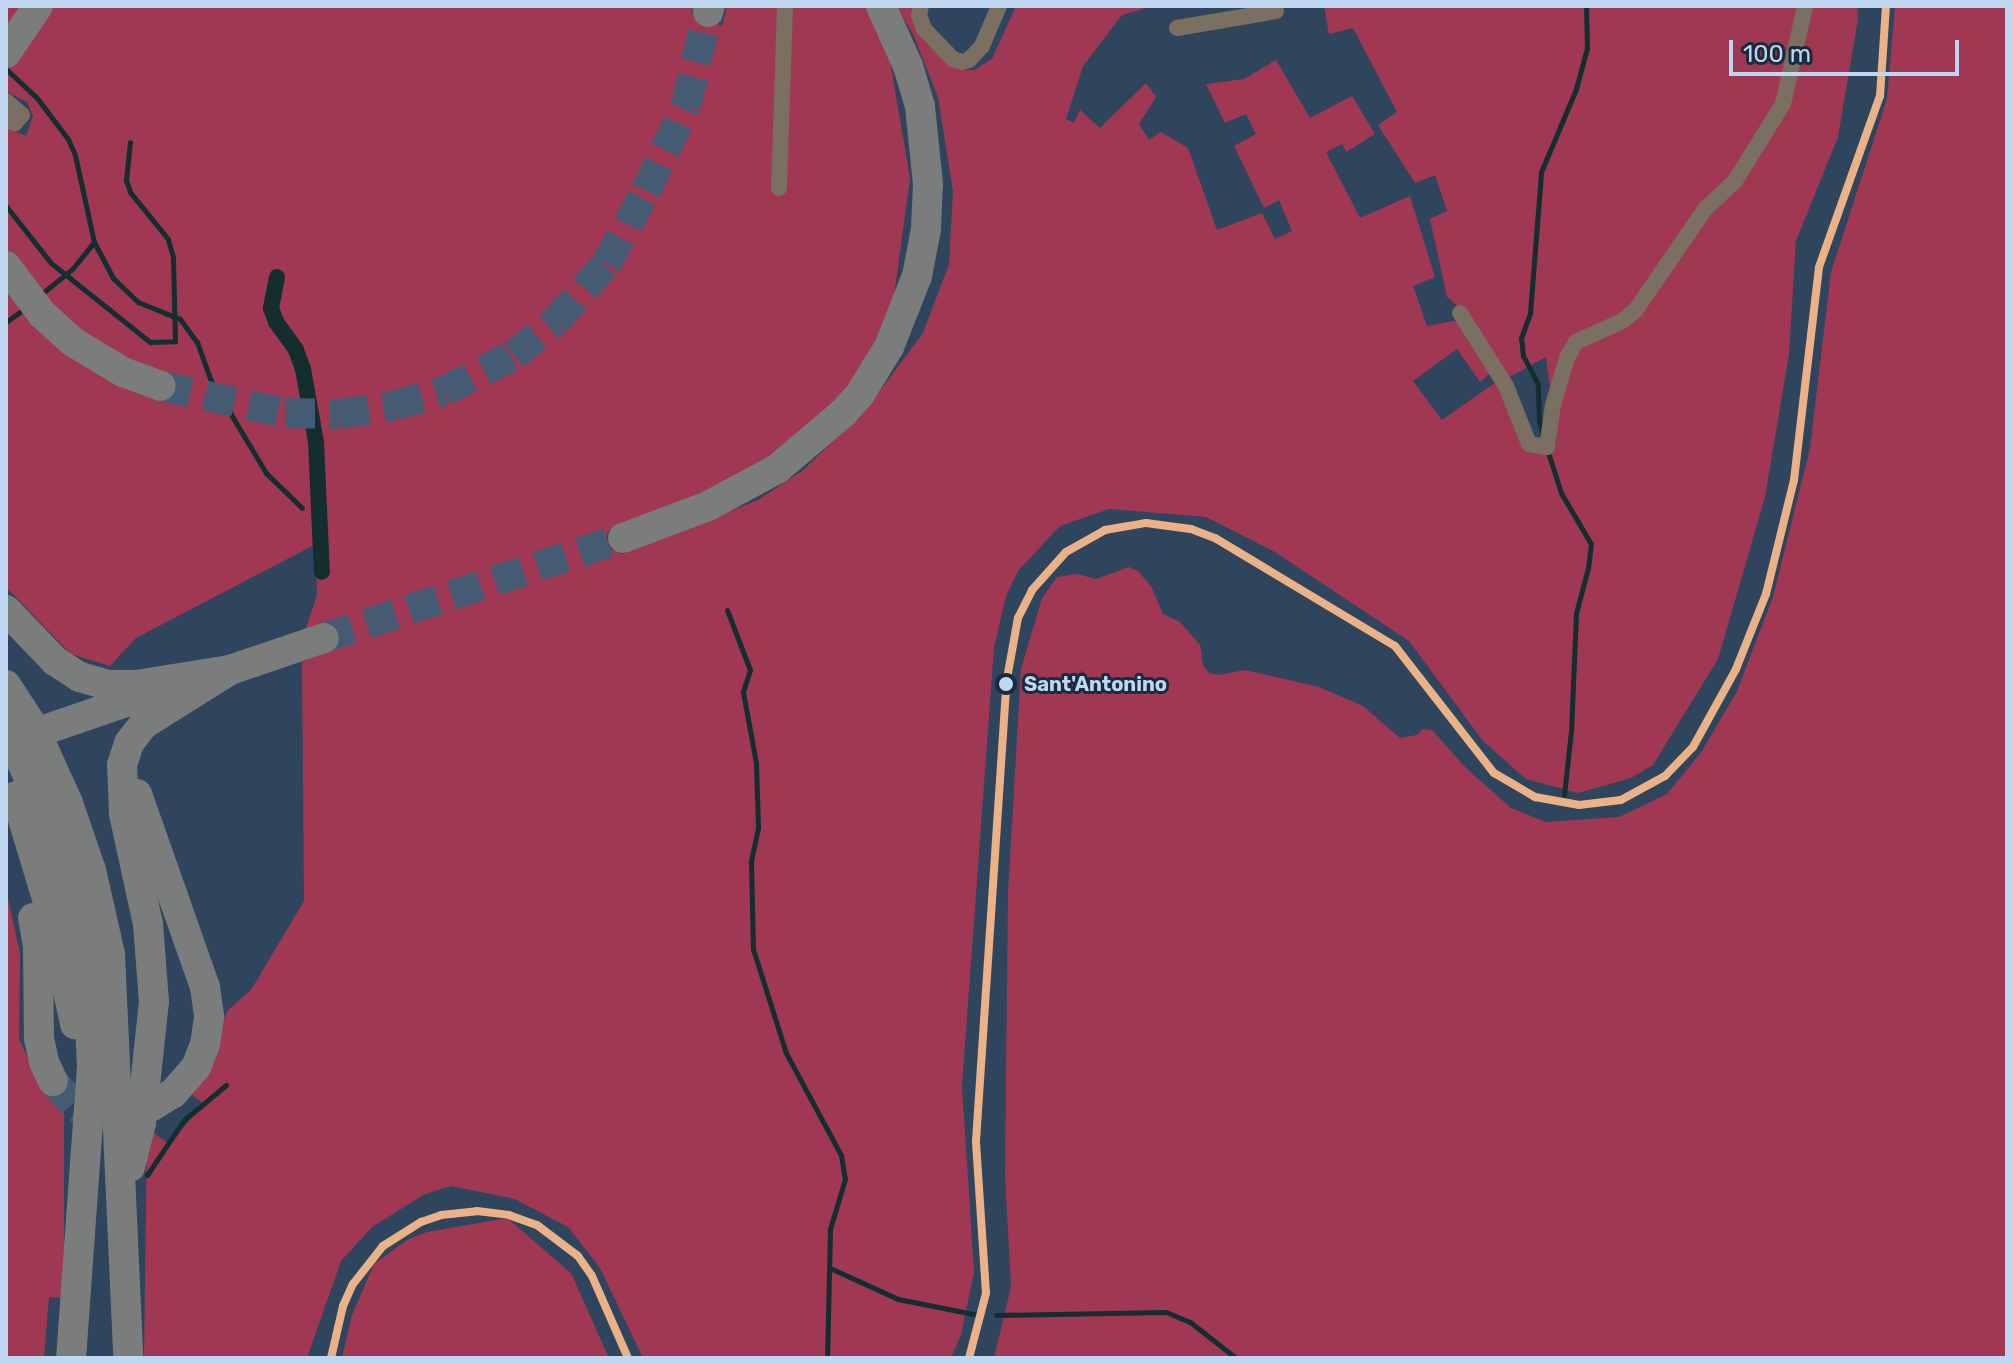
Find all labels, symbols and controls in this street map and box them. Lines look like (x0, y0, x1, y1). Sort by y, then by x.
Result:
scale bar (1733, 24, 1963, 74)
text: 100 m (1743, 40, 1811, 68)
place label: Sant'Antonino (1024, 672, 1167, 696)
marker: Sant'Antonino (995, 673, 1017, 695)

